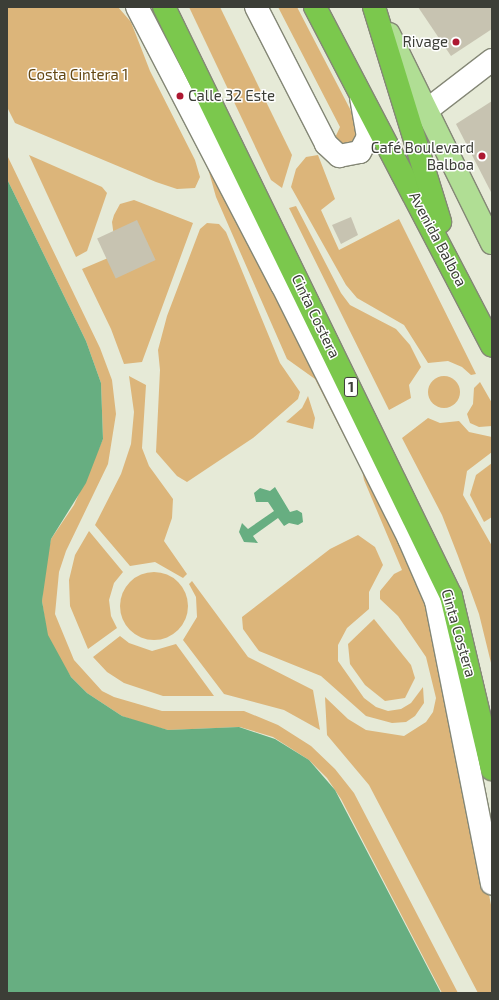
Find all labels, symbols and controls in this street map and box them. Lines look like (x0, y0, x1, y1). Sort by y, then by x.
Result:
place label: Rivage (403, 33, 448, 51)
marker: Rivage (451, 37, 461, 47)
park label: Costa Cintera 1 (28, 66, 128, 84)
place label: Calle 32 Este (188, 87, 275, 105)
marker: Calle 32 Este (175, 91, 185, 101)
place label: Café Boulevard Balboa (371, 138, 474, 173)
marker: Café Boulevard Balboa (477, 151, 487, 161)
street label: Avenida Balboa (405, 188, 471, 290)
street label: Cinta Costera (288, 271, 344, 361)
road number: 1 (343, 375, 359, 399)
street label: Cinta Costera (438, 587, 480, 679)

